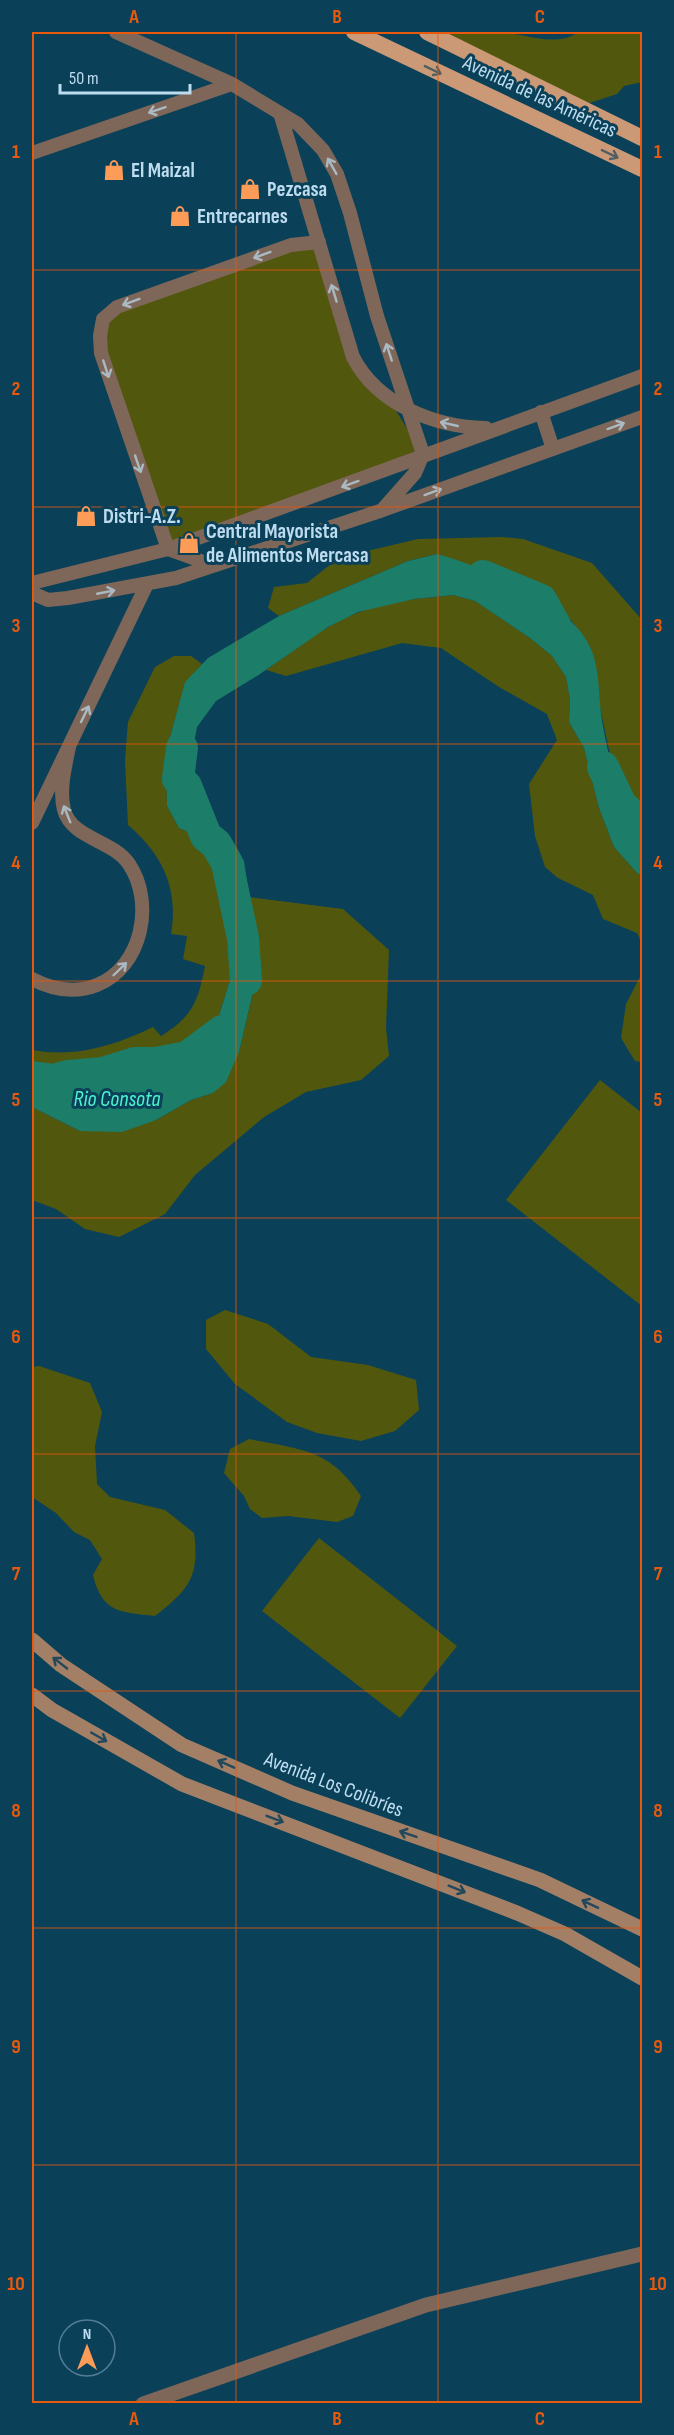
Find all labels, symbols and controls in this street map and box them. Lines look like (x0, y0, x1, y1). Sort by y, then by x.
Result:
text: A (128, 5, 139, 29)
text: B (332, 5, 342, 29)
text: C (535, 5, 545, 29)
street label: Avenida de las Américas (458, 49, 621, 143)
scale bar (60, 57, 190, 95)
one-way arrow (424, 64, 442, 76)
text: 50 m (69, 68, 99, 89)
one-way arrow (148, 106, 167, 117)
text: 1 (12, 140, 20, 164)
text: 1 (654, 140, 662, 164)
one-way arrow (600, 148, 618, 160)
shop icon: El Maizal (102, 158, 126, 182)
place label: El Maizal (131, 158, 195, 183)
one-way arrow (326, 158, 338, 175)
shop icon: Pezcasa (238, 177, 262, 201)
place label: Pezcasa (267, 177, 327, 202)
shop icon: Entrecarnes (168, 204, 192, 228)
place label: Entrecarnes (197, 204, 288, 229)
one-way arrow (253, 251, 272, 262)
one-way arrow (328, 284, 339, 303)
one-way arrow (122, 298, 141, 309)
one-way arrow (383, 343, 394, 362)
one-way arrow (101, 359, 112, 378)
text: 2 (12, 377, 20, 401)
text: 2 (654, 377, 662, 401)
one-way arrow (440, 418, 459, 429)
one-way arrow (606, 420, 625, 431)
one-way arrow (134, 455, 145, 473)
one-way arrow (341, 479, 359, 490)
one-way arrow (423, 486, 442, 497)
shop icon: Distri-A.Z. (74, 504, 98, 528)
place label: Distri-A.Z. (103, 504, 181, 529)
place label: Central Mayorista de Alimentos Mercasa (206, 519, 368, 568)
shop icon: Central Mayorista de Alimentos Mercasa (177, 531, 201, 555)
one-way arrow (96, 586, 115, 597)
text: 3 (12, 614, 21, 638)
text: 3 (654, 614, 663, 638)
one-way arrow (79, 706, 91, 724)
one-way arrow (61, 806, 72, 824)
text: 4 (11, 851, 21, 875)
text: 4 (653, 851, 663, 875)
one-way arrow (112, 962, 127, 977)
water label: Rio Consota (74, 1086, 160, 1113)
text: 5 (12, 1088, 21, 1112)
text: 5 (654, 1088, 663, 1112)
text: 6 (11, 1325, 21, 1349)
text: 6 (653, 1325, 663, 1349)
text: 7 (12, 1562, 21, 1586)
text: 7 (654, 1562, 663, 1586)
one-way arrow (52, 1657, 68, 1670)
one-way arrow (90, 1731, 107, 1743)
street label: Avenida Los Colibríes (260, 1746, 407, 1822)
one-way arrow (217, 1758, 236, 1769)
text: 8 (11, 1799, 21, 1823)
text: 8 (653, 1799, 663, 1823)
one-way arrow (265, 1814, 284, 1825)
one-way arrow (399, 1827, 418, 1838)
one-way arrow (447, 1884, 466, 1895)
one-way arrow (581, 1897, 599, 1909)
text: 9 (11, 2035, 21, 2059)
text: 9 (653, 2035, 663, 2059)
text: 10 (7, 2272, 25, 2296)
text: 10 (649, 2272, 667, 2296)
north arrow (57, 2318, 117, 2378)
text: N (83, 2325, 91, 2344)
text: A (128, 2407, 139, 2431)
text: B (332, 2407, 342, 2431)
text: C (535, 2407, 545, 2431)

